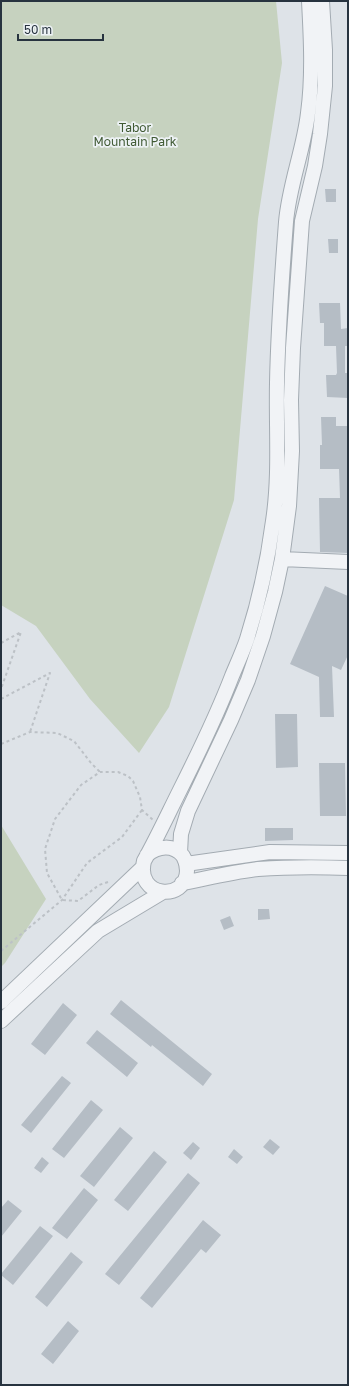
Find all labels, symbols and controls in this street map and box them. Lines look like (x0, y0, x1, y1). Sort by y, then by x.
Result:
scale bar (18, 16, 103, 42)
text: 50 m (24, 22, 52, 37)
park label: Tabor Mountain Park (93, 120, 177, 149)

